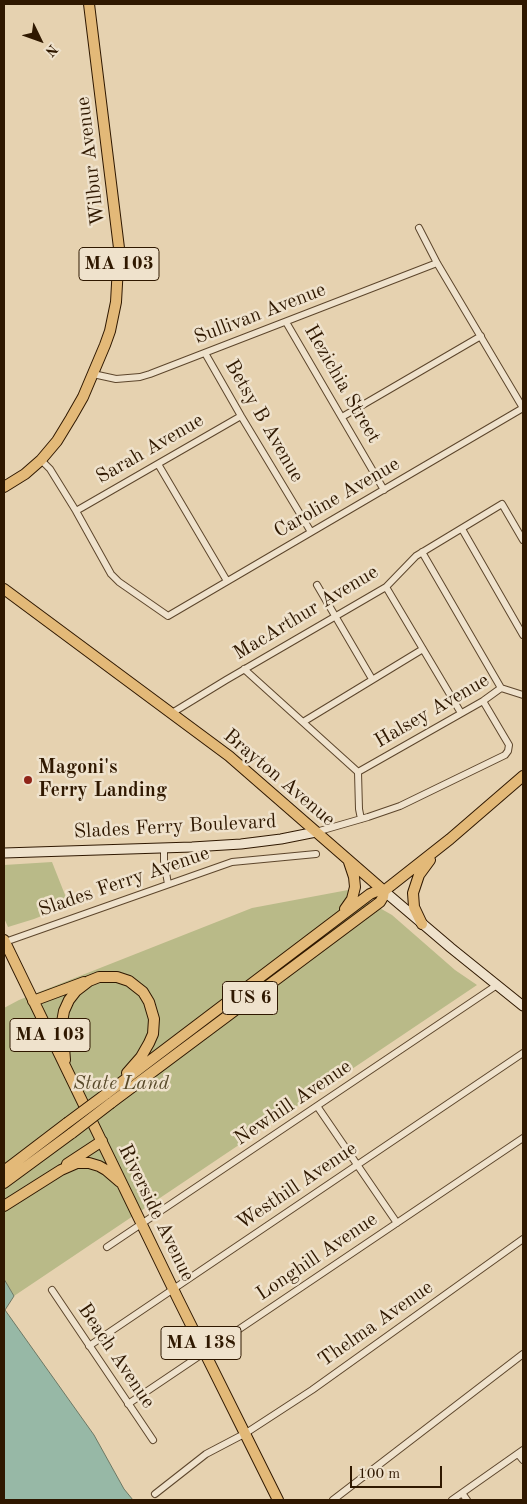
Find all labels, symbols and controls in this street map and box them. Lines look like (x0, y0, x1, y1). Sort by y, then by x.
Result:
north arrow (15, 15, 65, 65)
text: N (42, 41, 60, 59)
street label: Wilbur Avenue (71, 95, 111, 227)
road number: MA 103 (79, 248, 159, 280)
street label: Sullivan Avenue (191, 278, 329, 350)
street label: Hezichia Street (298, 321, 386, 447)
street label: Betsy B Avenue (219, 355, 309, 487)
street label: Sarah Avenue (92, 409, 208, 489)
street label: Caroline Avenue (270, 452, 404, 544)
street label: MacArthur Avenue (229, 560, 383, 666)
street label: Halsey Avenue (370, 668, 494, 754)
street label: Brayton Avenue (218, 724, 340, 832)
place label: Magoni's Ferry Landing (38, 756, 167, 803)
marker: Magoni's Ferry Landing (22, 774, 34, 786)
street label: Slades Ferry Boulevard (73, 810, 277, 844)
street label: Slades Ferry Avenue (35, 842, 213, 922)
road number: US 6 (222, 981, 278, 1014)
road number: MA 103 (10, 1018, 90, 1052)
street label: Newhill Avenue (230, 1055, 356, 1151)
park label: State Land (73, 1072, 169, 1096)
street label: Westhill Avenue (232, 1137, 362, 1235)
street label: Riverside Avenue (112, 1141, 200, 1285)
street label: Longhill Avenue (252, 1208, 382, 1306)
street label: Thelma Avenue (314, 1276, 438, 1372)
street label: Beach Avenue (72, 1299, 160, 1413)
road number: MA 138 (161, 1326, 241, 1360)
scale bar (352, 1456, 444, 1488)
text: 100 m (358, 1467, 400, 1482)

